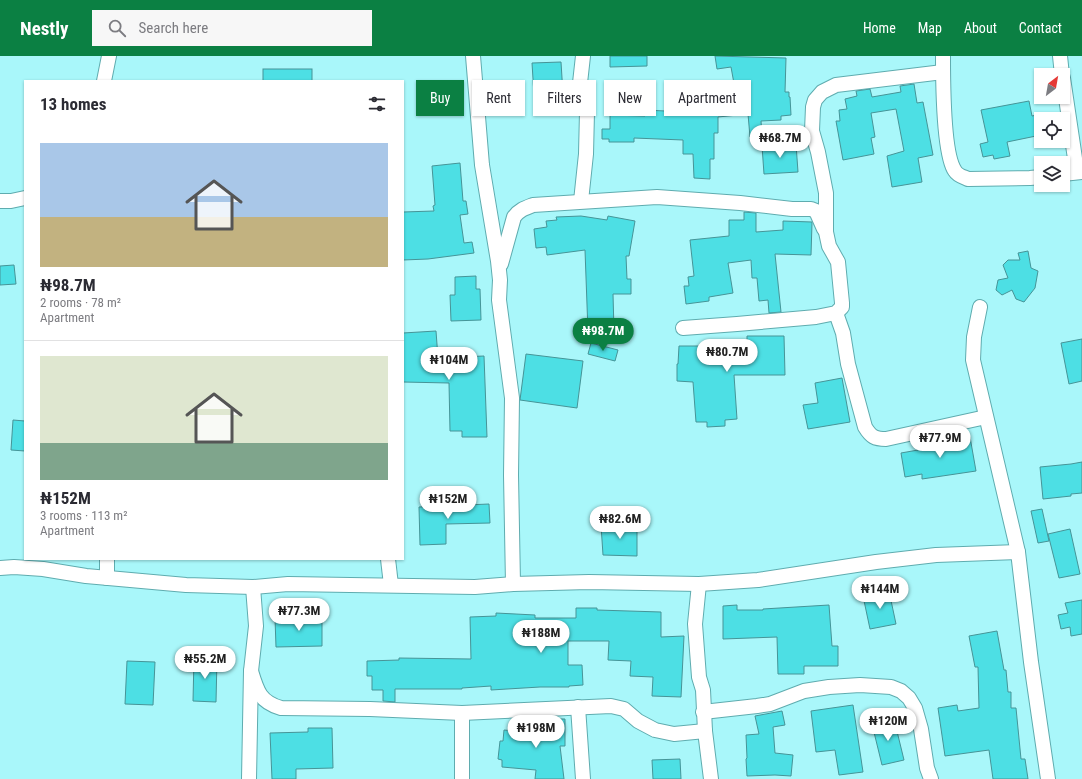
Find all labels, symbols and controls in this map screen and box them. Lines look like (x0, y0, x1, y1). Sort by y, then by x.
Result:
search box (92, 10, 372, 46)
text: Nestly (20, 17, 68, 40)
icon: search (106, 17, 128, 39)
text: Search here (138, 19, 208, 37)
text: Home (863, 20, 896, 36)
text: Map (918, 20, 942, 36)
text: About (964, 20, 997, 36)
text: Contact (1019, 20, 1062, 36)
north arrow (1034, 68, 1070, 104)
map controls (1034, 68, 1070, 192)
chip: Buy (416, 80, 464, 116)
chip: Rent (472, 80, 525, 116)
chip: Filters (533, 80, 596, 116)
chip: New (604, 80, 656, 116)
chip: Apartment (664, 80, 751, 116)
icon: filters (366, 93, 388, 115)
text: 13 homes (40, 94, 106, 114)
button: locate (1034, 112, 1070, 148)
pin: ₦68.7M (747, 125, 813, 159)
text: ₦68.7M (759, 130, 801, 145)
button: layers (1034, 156, 1070, 192)
icon: home (178, 169, 250, 241)
text: ₦98.7M (40, 275, 96, 295)
text: 2 rooms · 78 m² (40, 295, 121, 310)
text: Apartment (40, 310, 94, 325)
pin: ₦98.7M (570, 318, 636, 352)
text: ₦98.7M (582, 323, 624, 338)
pin: ₦80.7M (694, 339, 760, 373)
text: ₦80.7M (706, 344, 748, 359)
pin: ₦104M (421, 347, 477, 381)
text: ₦104M (430, 352, 468, 367)
icon: home (178, 382, 250, 454)
pin: ₦77.9M (907, 425, 973, 459)
text: ₦77.9M (919, 430, 961, 445)
pin: ₦152M (420, 486, 476, 520)
text: ₦152M (40, 488, 91, 508)
text: ₦152M (429, 491, 467, 506)
pin: ₦82.6M (587, 506, 653, 540)
text: 3 rooms · 113 m² (40, 508, 127, 523)
text: ₦82.6M (599, 511, 641, 526)
text: Apartment (40, 523, 94, 538)
pin: ₦144M (852, 576, 908, 610)
text: ₦144M (861, 581, 899, 596)
pin: ₦77.3M (266, 598, 332, 632)
text: ₦77.3M (278, 603, 320, 618)
pin: ₦188M (513, 620, 569, 654)
text: ₦188M (522, 625, 560, 640)
pin: ₦55.2M (172, 646, 238, 680)
text: ₦55.2M (184, 651, 226, 666)
pin: ₦120M (860, 708, 916, 742)
text: ₦120M (869, 713, 907, 728)
pin: ₦198M (508, 715, 564, 749)
text: ₦198M (517, 720, 555, 735)

